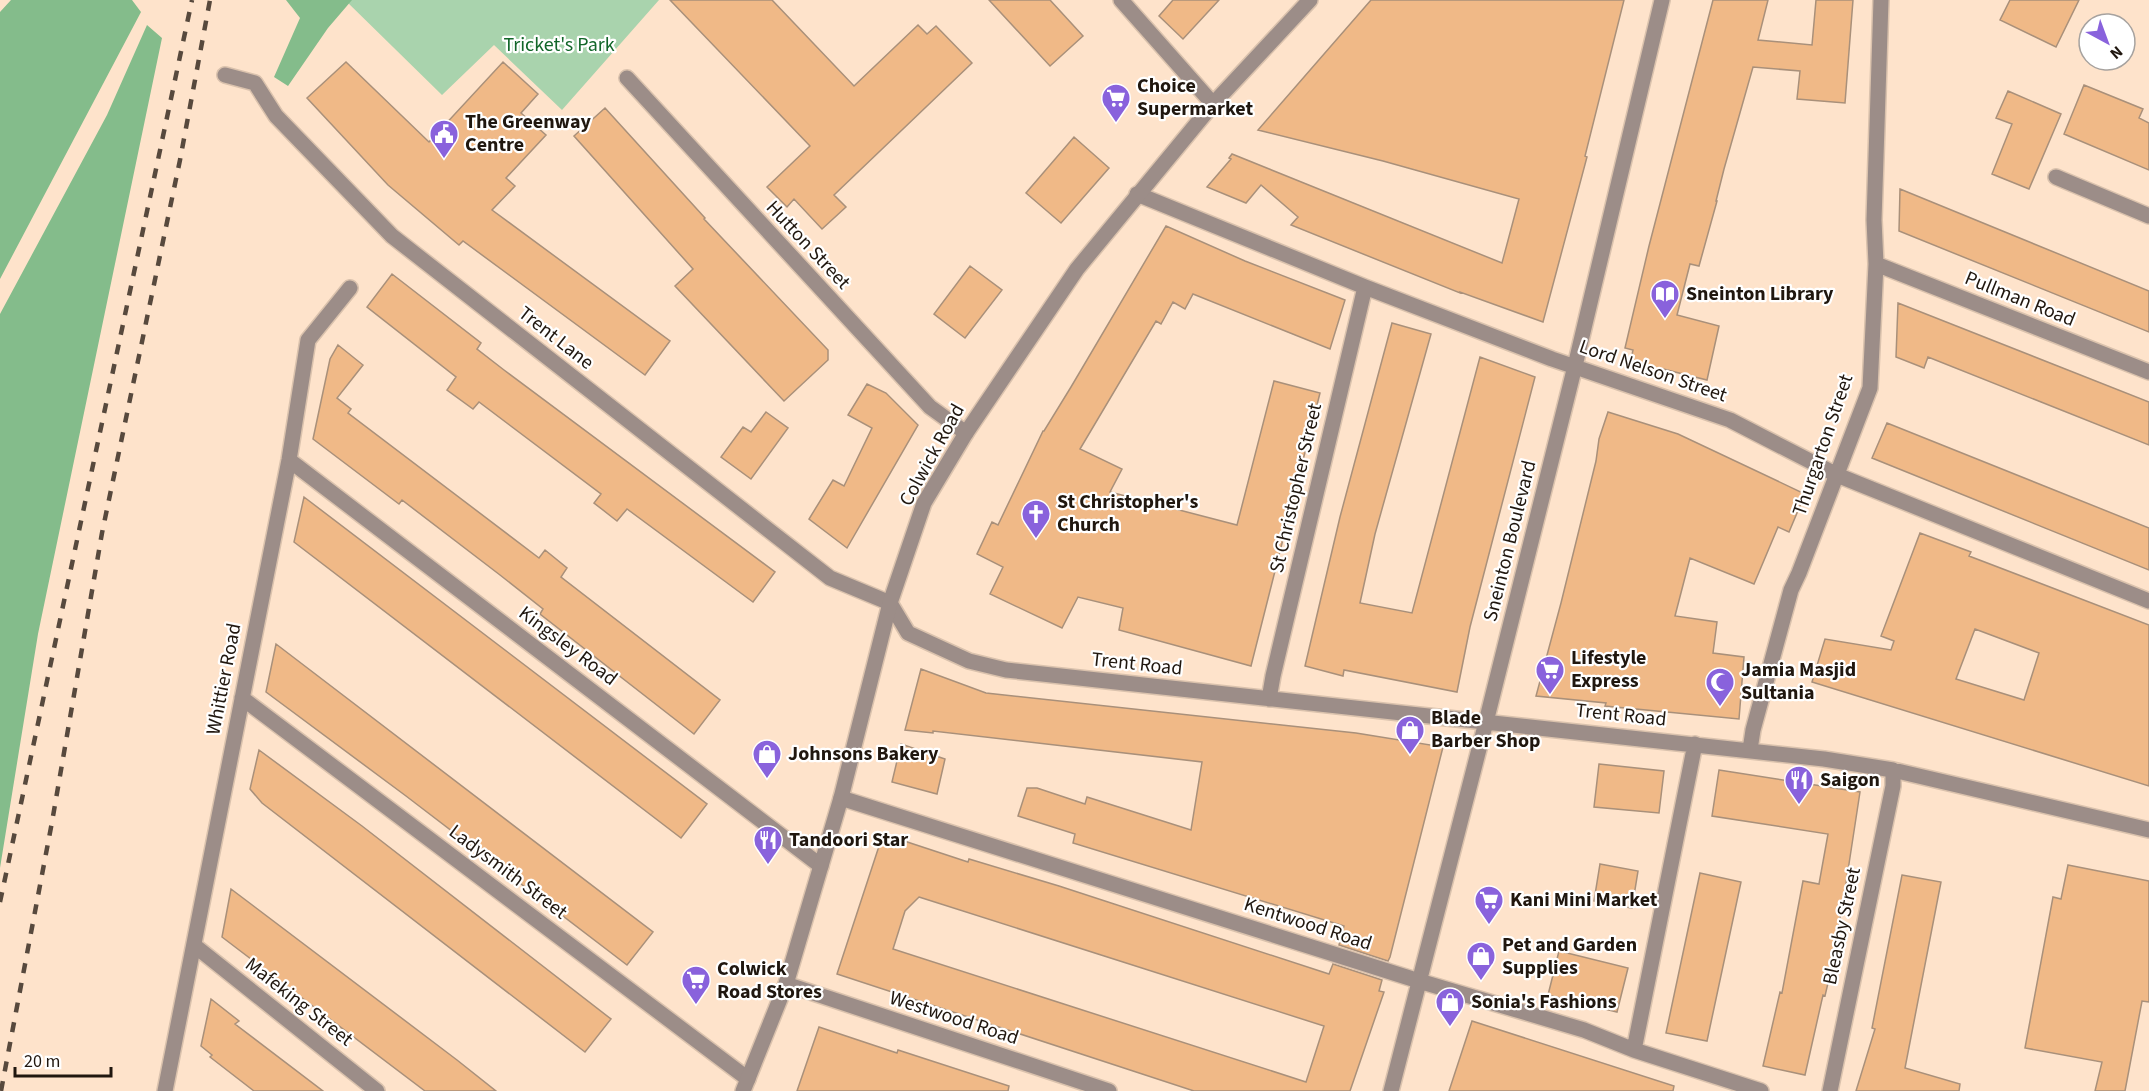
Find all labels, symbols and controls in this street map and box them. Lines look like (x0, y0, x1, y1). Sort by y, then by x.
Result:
north arrow (2077, 12, 2137, 72)
park label: Tricket's Park (503, 31, 615, 59)
text: N (2105, 41, 2127, 64)
place label: Choice Supermarket (1137, 72, 1253, 123)
supermarket icon: Choice Supermarket (1100, 82, 1132, 124)
place label: The Greenway Centre (465, 108, 591, 159)
public building icon: The Greenway Centre (428, 118, 460, 160)
street label: Hutton Street (759, 194, 857, 296)
street label: Pullman Road (1961, 264, 2079, 334)
library icon: Sneinton Library (1649, 278, 1681, 320)
place label: Sneinton Library (1686, 280, 1834, 308)
street label: Trent Lane (512, 300, 600, 376)
street label: Lord Nelson Street (1575, 333, 1731, 409)
street label: Thurgarton Street (1786, 370, 1860, 520)
street label: Colwick Road (892, 399, 972, 511)
street label: St Christopher Street (1263, 400, 1329, 576)
street label: Sneinton Boulevard (1476, 457, 1544, 625)
place label: St Christopher's Church (1057, 488, 1198, 539)
church icon: St Christopher's Church (1020, 498, 1052, 540)
street label: Kingsley Road (513, 600, 623, 692)
street label: Whittier Road (199, 621, 249, 737)
place label: Lifestyle Express (1571, 644, 1646, 695)
street label: Trent Road (1090, 645, 1184, 683)
supermarket icon: Lifestyle Express (1534, 654, 1566, 696)
place label: Jamia Masjid Sultania (1741, 656, 1856, 707)
mosque icon: Jamia Masjid Sultania (1704, 666, 1736, 708)
street label: Trent Road (1574, 696, 1668, 734)
place label: Blade Barber Shop (1431, 704, 1540, 755)
shop icon: Blade Barber Shop (1394, 714, 1426, 756)
shop icon: Johnsons Bakery (751, 738, 783, 780)
place label: Johnsons Bakery (788, 740, 939, 768)
restaurant icon: Saigon (1783, 764, 1815, 806)
place label: Saigon (1820, 766, 1880, 794)
street label: Ladysmith Street (443, 818, 573, 926)
restaurant icon: Tandoori Star (752, 824, 784, 866)
place label: Tandoori Star (789, 826, 908, 854)
street label: Bleasby Street (1816, 864, 1868, 987)
supermarket icon: Kani Mini Market (1473, 884, 1505, 926)
place label: Kani Mini Market (1510, 886, 1658, 914)
street label: Kentwood Road (1240, 890, 1376, 958)
place label: Pet and Garden Supplies (1502, 931, 1637, 982)
shop icon: Pet and Garden Supplies (1465, 940, 1497, 982)
street label: Mafeking Street (239, 951, 359, 1053)
place label: Colwick Road Stores (717, 955, 822, 1006)
supermarket icon: Colwick Road Stores (680, 964, 712, 1006)
street label: Westwood Road (886, 984, 1022, 1052)
shop icon: Sonia's Fashions (1434, 986, 1466, 1028)
place label: Sonia's Fashions (1471, 988, 1617, 1016)
scale bar (15, 1040, 111, 1078)
text: 20 m (24, 1049, 60, 1074)

